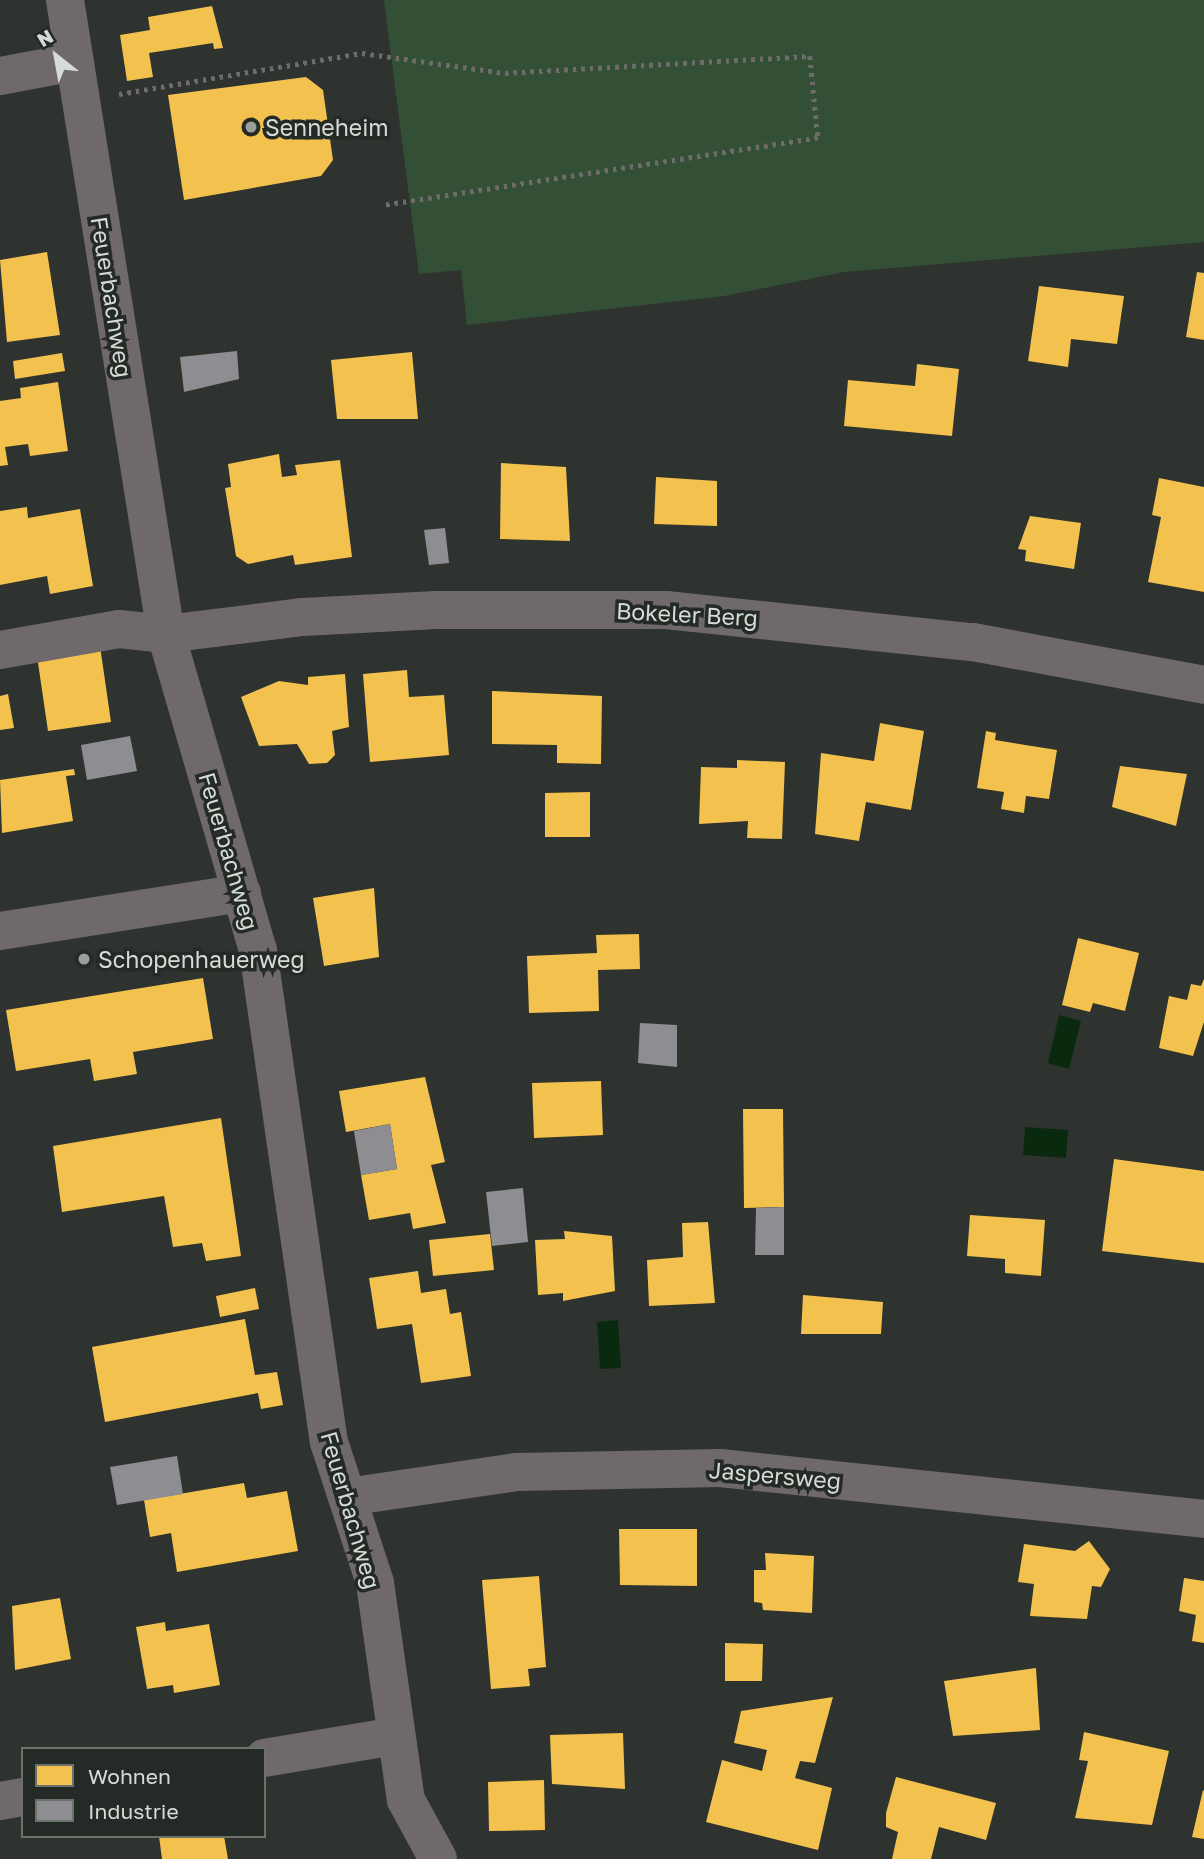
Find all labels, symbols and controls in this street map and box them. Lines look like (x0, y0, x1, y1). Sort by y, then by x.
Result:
north arrow (21, 21, 91, 91)
text: N (33, 24, 57, 51)
place label: Senneheim (265, 113, 389, 141)
marker: Senneheim (243, 119, 259, 135)
street label: Feuerbachweg (86, 215, 138, 379)
street label: Bokeler Berg (615, 597, 759, 631)
street label: Feuerbachweg (193, 769, 265, 933)
place label: Schopenhauerweg (98, 945, 305, 973)
marker: Schopenhauerweg (76, 951, 92, 967)
street label: Feuerbachweg (315, 1428, 387, 1592)
street label: Jaspersweg (708, 1455, 842, 1495)
legend (21, 1747, 266, 1838)
text: Wohnen (88, 1763, 171, 1789)
text: Industrie (88, 1798, 179, 1824)

